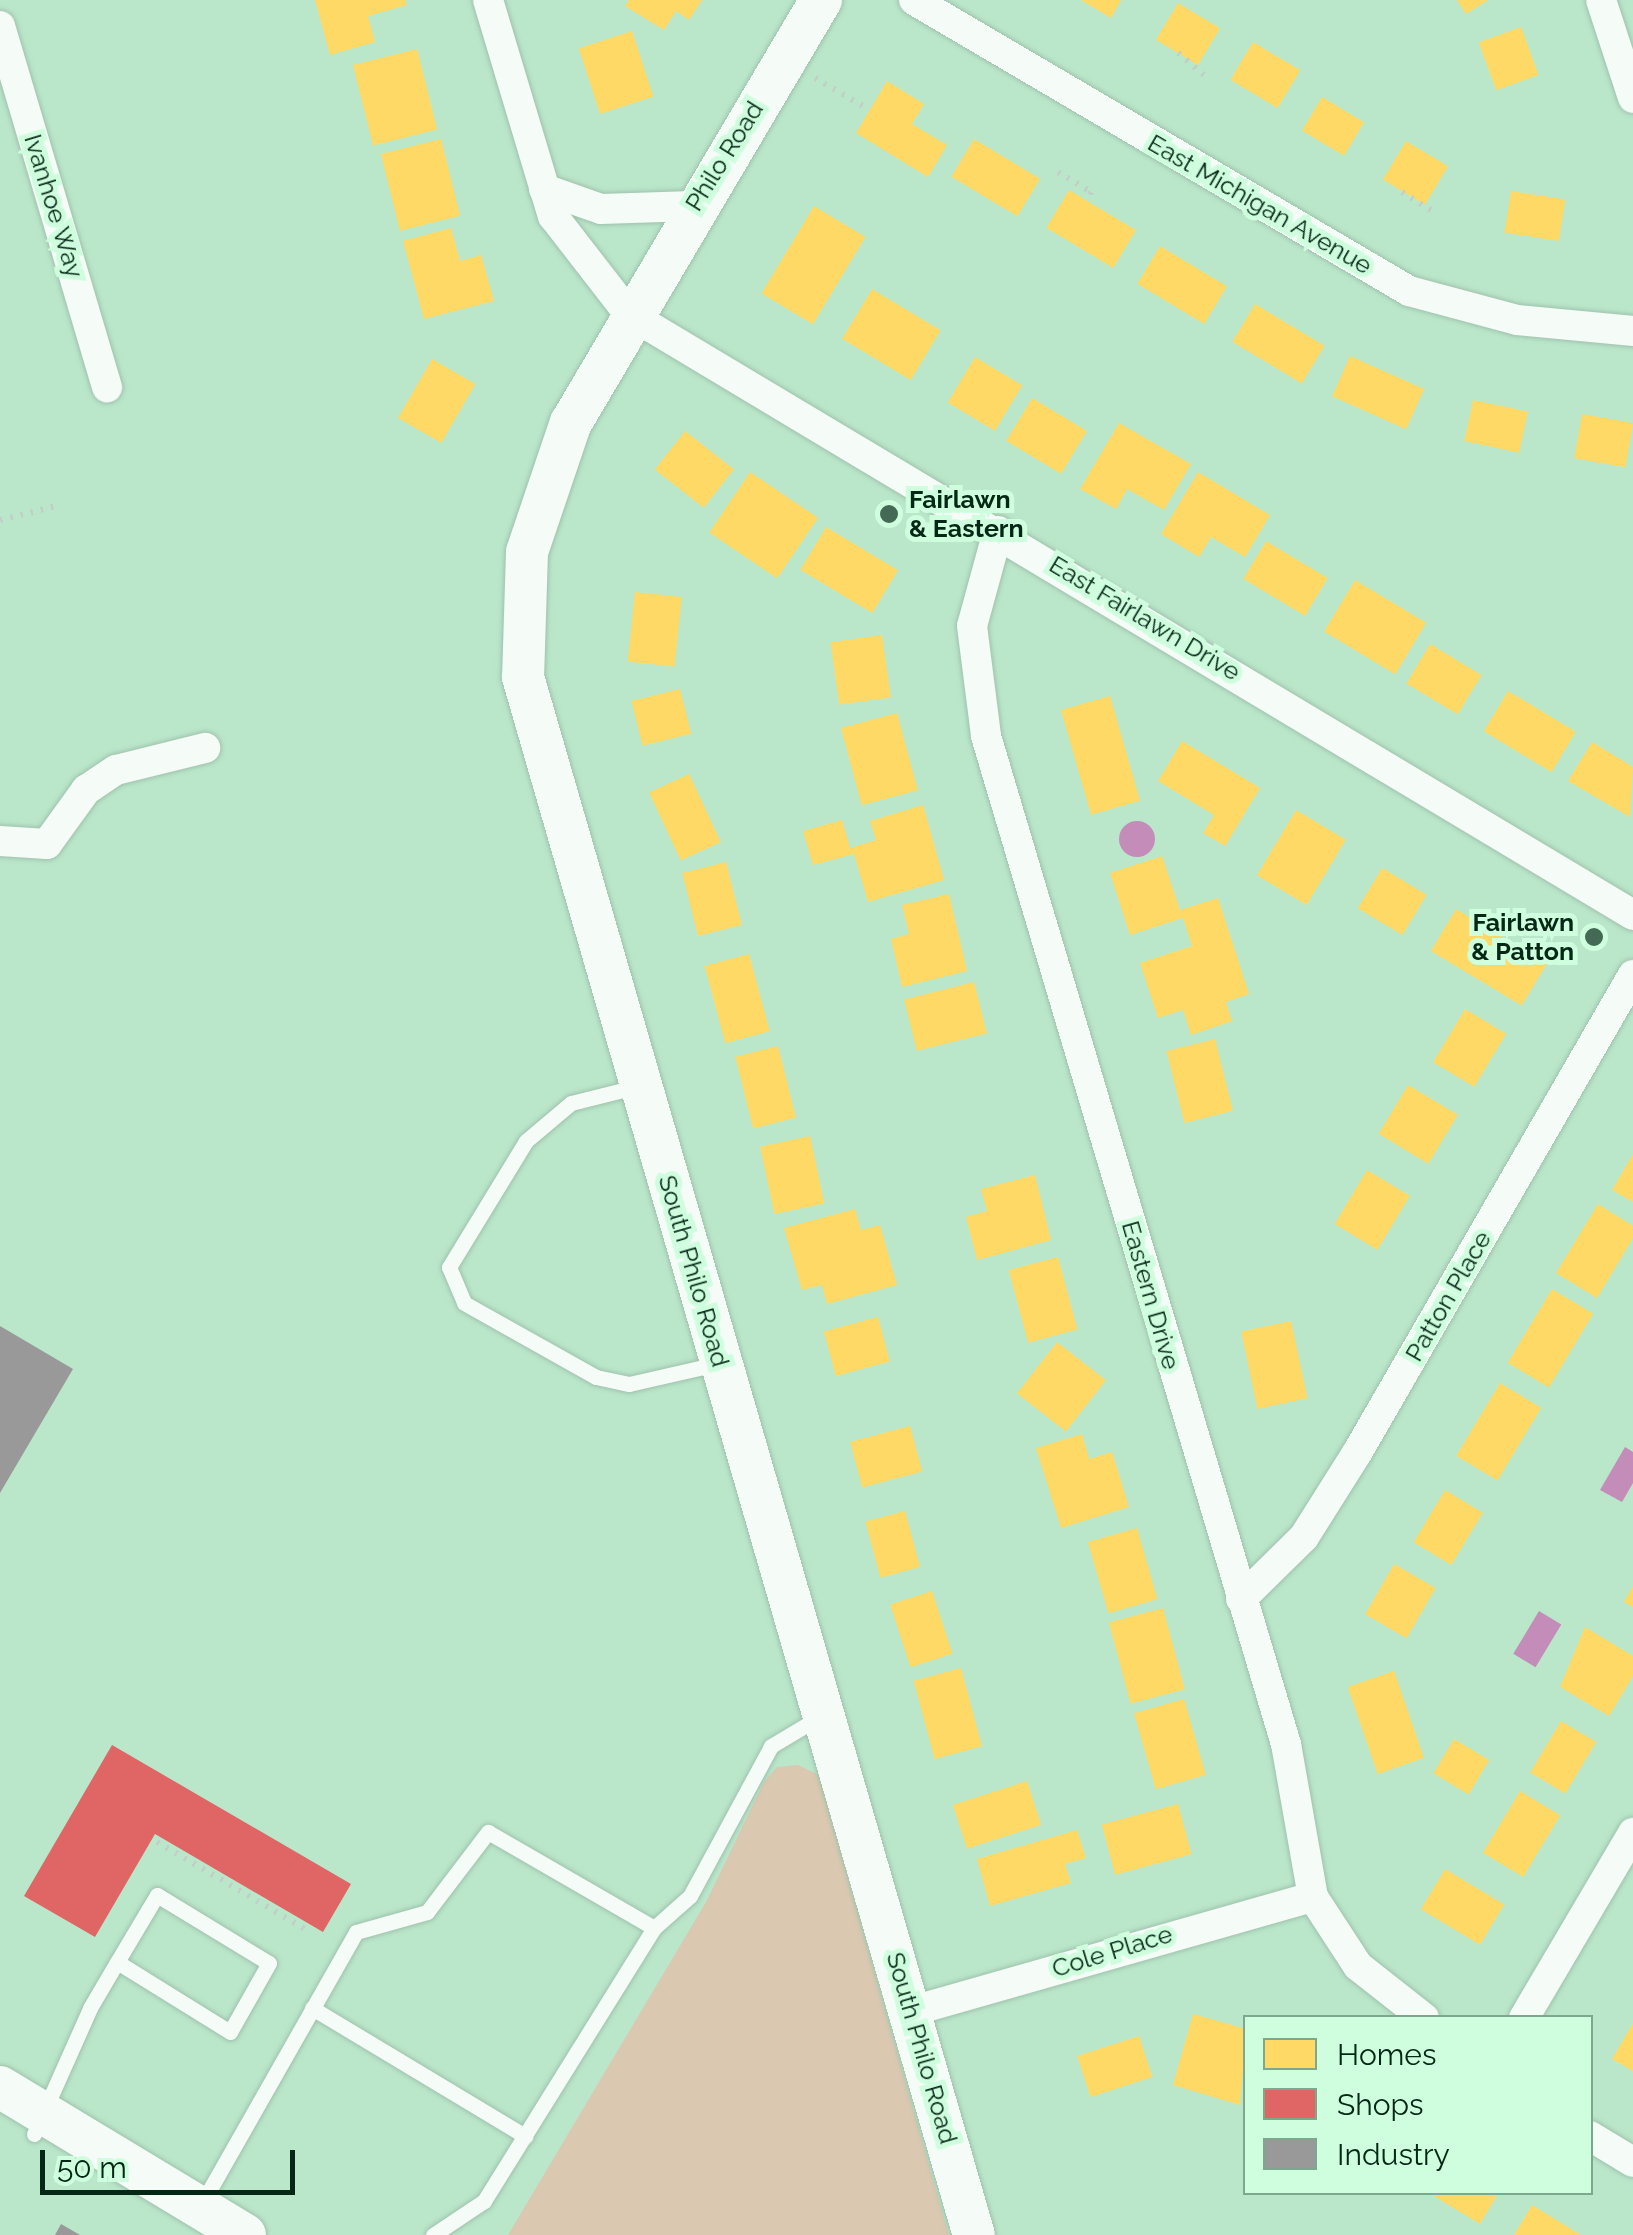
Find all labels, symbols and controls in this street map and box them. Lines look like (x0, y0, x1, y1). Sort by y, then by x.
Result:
street label: Philo Road (679, 96, 769, 216)
street label: East Michigan Avenue (1142, 127, 1378, 281)
street label: Ivanhoe Way (18, 130, 90, 282)
place label: Fairlawn & Eastern (909, 485, 1024, 544)
marker: Fairlawn & Eastern (878, 503, 900, 525)
street label: East Fairlawn Drive (1044, 549, 1246, 687)
place label: Fairlawn & Patton (1471, 908, 1574, 967)
marker: Fairlawn & Patton (1583, 926, 1605, 948)
street label: South Philo Road (652, 1172, 736, 1370)
street label: Eastern Drive (1115, 1217, 1187, 1373)
street label: Patton Place (1399, 1225, 1497, 1367)
street label: Cole Place (1048, 1919, 1176, 1983)
street label: South Philo Road (880, 1949, 964, 2147)
legend (1243, 2015, 1593, 2195)
text: Homes (1337, 2037, 1436, 2072)
text: Shops (1337, 2087, 1424, 2122)
scale bar (45, 2130, 300, 2192)
text: Industry (1337, 2137, 1450, 2172)
text: 50 m (57, 2150, 127, 2185)

